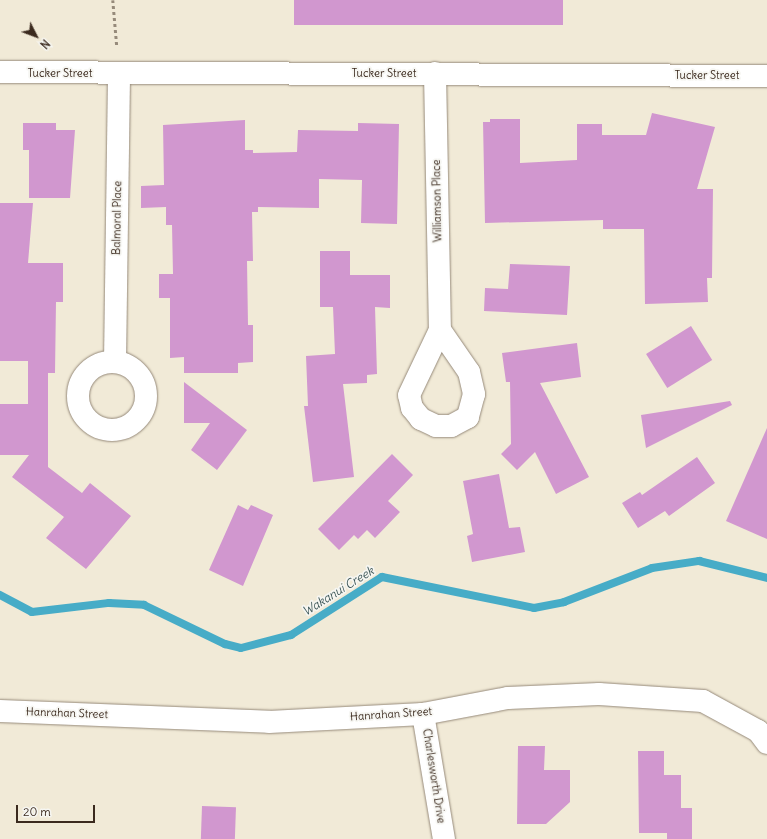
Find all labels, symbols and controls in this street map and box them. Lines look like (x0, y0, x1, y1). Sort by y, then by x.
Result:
north arrow (16, 16, 56, 56)
text: N (37, 37, 53, 52)
street label: Tucker Street (28, 66, 92, 80)
street label: Tucker Street (352, 66, 416, 80)
street label: Tucker Street (675, 68, 739, 82)
street label: Williamson Place (430, 160, 444, 242)
street label: Balmoral Place (110, 181, 124, 255)
water label: Wakanui Creek (300, 563, 376, 619)
street label: Hanrahan Street (26, 705, 108, 721)
street label: Hanrahan Street (350, 705, 432, 723)
street label: Charlesworth Drive (420, 728, 448, 824)
scale bar (18, 797, 97, 823)
text: 20 m (23, 804, 51, 819)

